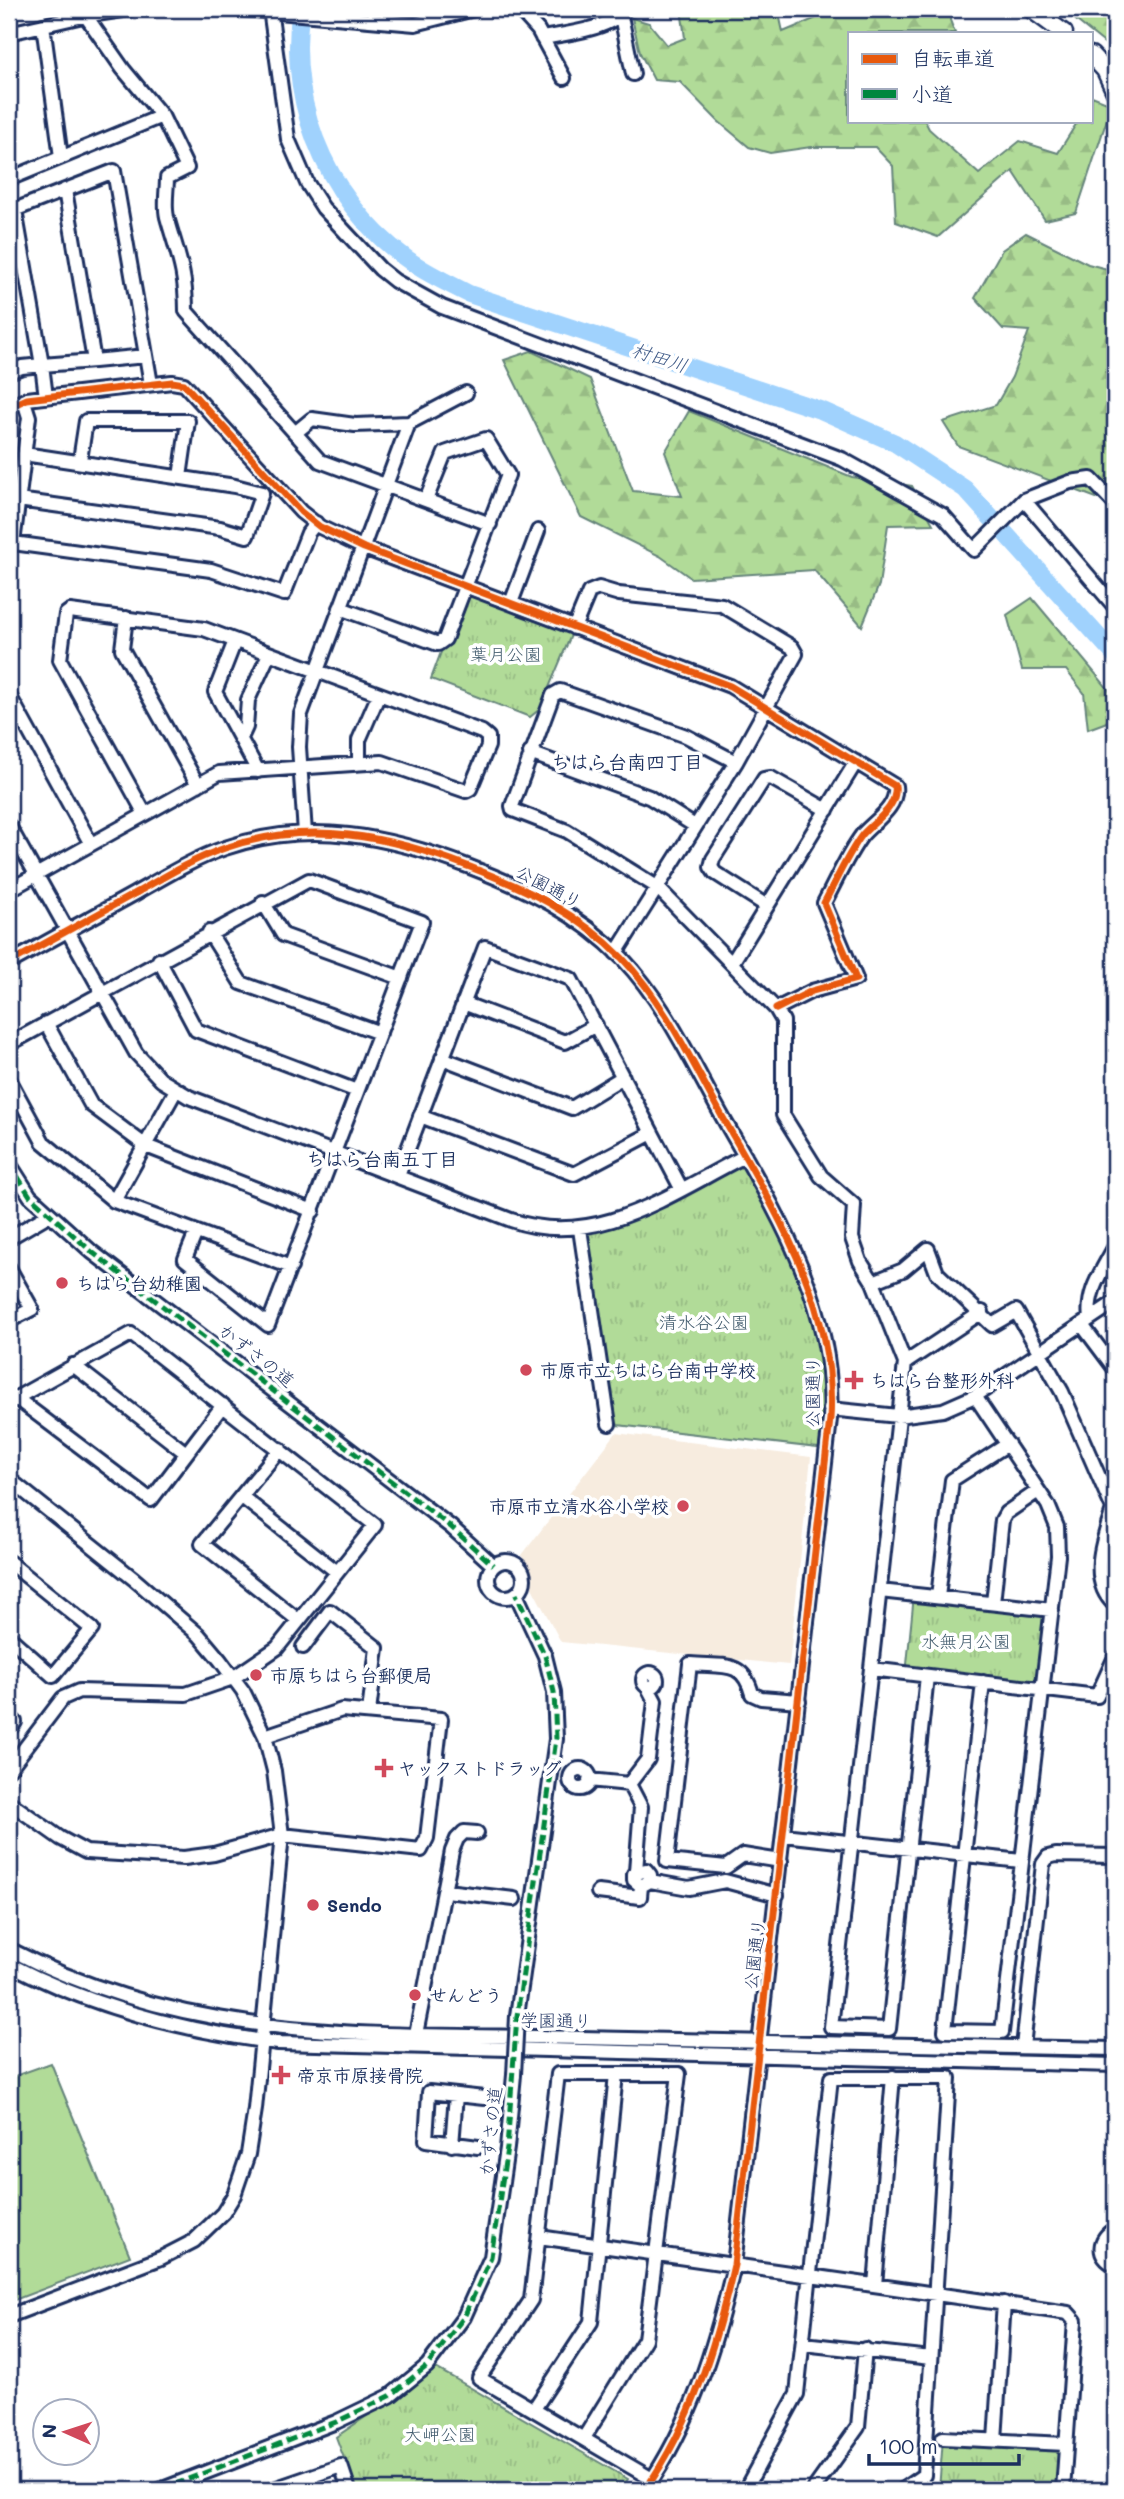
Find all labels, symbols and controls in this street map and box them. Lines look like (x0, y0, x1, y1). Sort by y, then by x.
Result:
legend (848, 32, 1092, 122)
text: 自転車道 (911, 44, 995, 71)
text: 小道 (911, 80, 953, 107)
water label: 村田川 (629, 336, 691, 378)
park label: 葉月公園 (470, 642, 542, 666)
district label: ちはら台南四丁目 (551, 749, 703, 774)
street label: 公園通り (512, 859, 586, 913)
district label: ちはら台南五丁目 (306, 1146, 458, 1171)
place label: ちはら台幼稚園 (76, 1271, 202, 1295)
marker: ちはら台幼稚園 (54, 1275, 70, 1291)
park label: 清水谷公園 (659, 1310, 749, 1334)
street label: かずさの道 (214, 1318, 300, 1392)
street label: 公園通り (800, 1356, 824, 1428)
place label: 市原市立ちはら台南中学校 (540, 1358, 756, 1382)
marker: 市原市立ちはら台南中学校 (518, 1362, 534, 1378)
place label: ちはら台整形外科 (870, 1368, 1014, 1392)
marker: ちはら台整形外科 (844, 1370, 864, 1390)
place label: 市原市立清水谷小学校 (489, 1494, 669, 1518)
marker: 市原市立清水谷小学校 (675, 1498, 691, 1514)
park label: 水無月公園 (921, 1629, 1011, 1653)
place label: 市原ちはら台郵便局 (270, 1663, 432, 1687)
marker: 市原ちはら台郵便局 (248, 1667, 264, 1683)
place label: ヤックストドラッグ (398, 1756, 561, 1780)
marker: ヤックストドラッグ (376, 1760, 392, 1776)
place label: Sendo (327, 1893, 382, 1917)
marker: Sendo (305, 1897, 321, 1913)
street label: 公園通り (738, 1917, 770, 1991)
place label: せんどう (429, 1983, 502, 2007)
marker: せんどう (407, 1987, 423, 2003)
street label: 学園通り (520, 2007, 592, 2033)
place label: 帝京市原接骨院 (297, 2063, 423, 2087)
marker: 帝京市原接骨院 (271, 2065, 291, 2085)
street label: かずさの道 (473, 2085, 507, 2177)
north arrow (32, 2398, 102, 2468)
park label: 大岬公園 (404, 2422, 476, 2446)
scale bar (869, 2422, 1019, 2466)
text: N (36, 2423, 61, 2439)
text: 100 m (879, 2432, 938, 2459)

